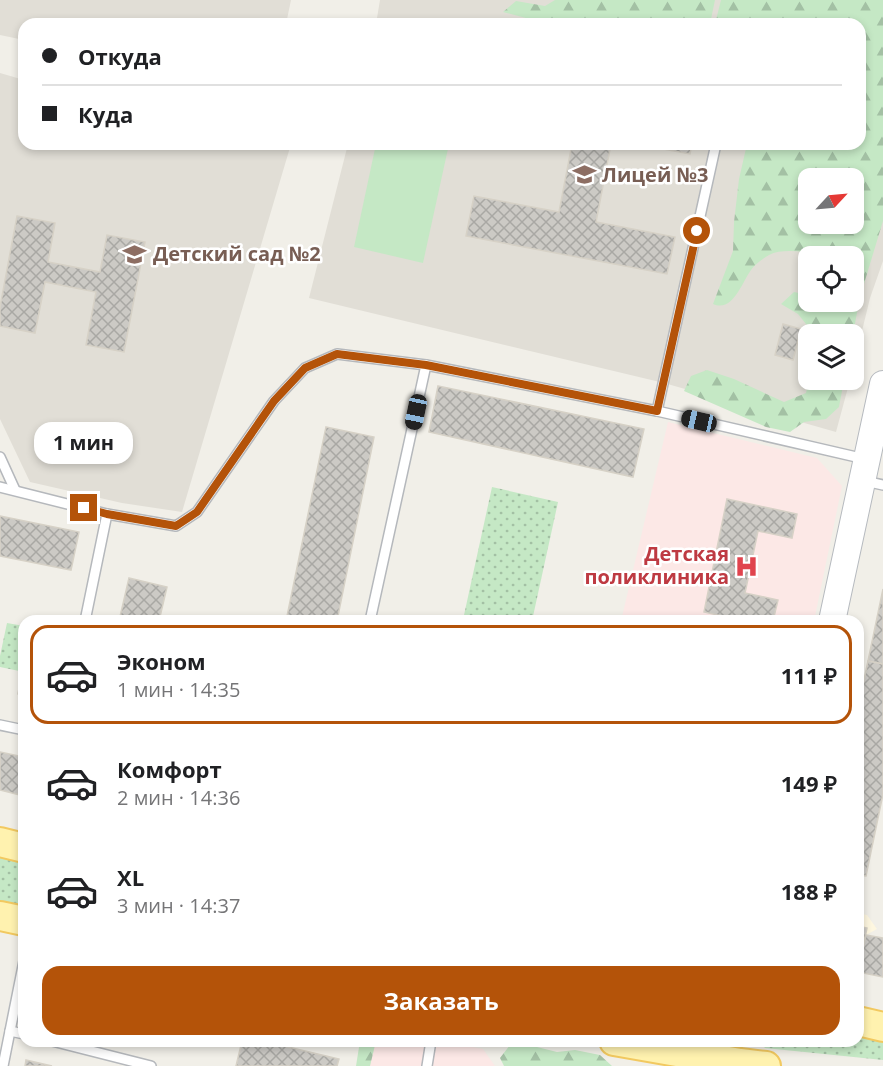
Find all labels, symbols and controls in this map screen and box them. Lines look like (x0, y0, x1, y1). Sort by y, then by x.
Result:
text: Откуда (78, 41, 162, 71)
text: Куда (78, 99, 133, 129)
place label: Лицей №3 (602, 161, 708, 188)
school or university icon: Лицей №3 (571, 162, 597, 188)
north arrow (798, 168, 864, 234)
map controls (798, 168, 864, 390)
route start (683, 217, 710, 244)
place label: Детский сад №2 (153, 240, 321, 267)
school or university icon: Детский сад №2 (122, 241, 148, 267)
button: locate (798, 246, 864, 312)
button: layers (798, 324, 864, 390)
car (403, 393, 429, 431)
car (679, 408, 719, 434)
callout: 1 мин (34, 421, 134, 463)
text: 1 мин (53, 429, 114, 456)
route end (70, 494, 97, 521)
place label: Детская поликлиника (584, 540, 729, 590)
hospital icon: Детская поликлиника (734, 553, 760, 579)
text: Эконом (117, 646, 206, 676)
icon: car (45, 648, 99, 702)
text: 111 ₽ (781, 660, 837, 690)
text: 1 мин · 14:35 (117, 676, 240, 703)
text: Комфорт (117, 754, 222, 784)
icon: car (45, 756, 99, 810)
text: 149 ₽ (781, 768, 837, 798)
text: 2 мин · 14:36 (117, 784, 240, 811)
text: XL (117, 862, 144, 892)
icon: car (45, 864, 99, 918)
text: 188 ₽ (781, 876, 837, 906)
text: 3 мин · 14:37 (117, 892, 240, 919)
button: Заказать (42, 966, 840, 1035)

